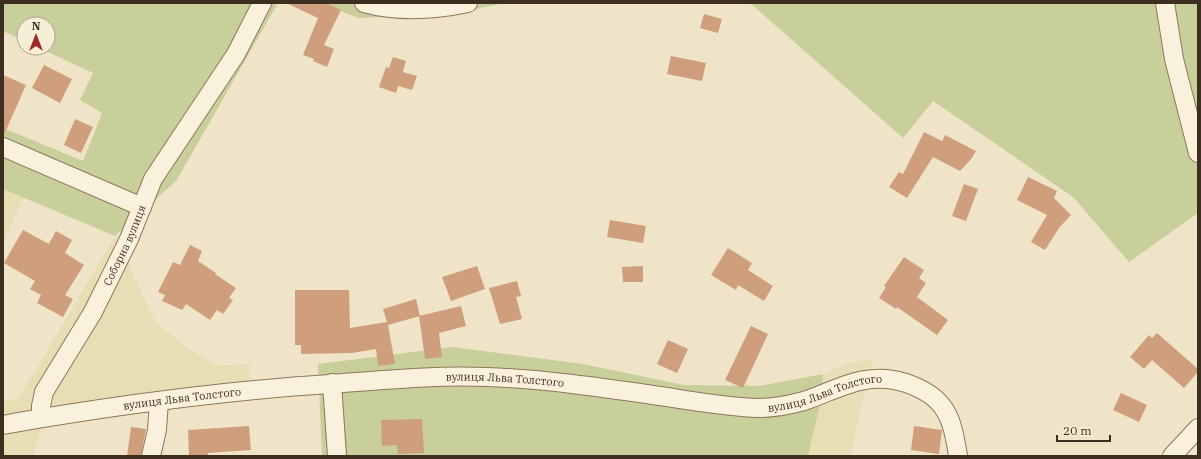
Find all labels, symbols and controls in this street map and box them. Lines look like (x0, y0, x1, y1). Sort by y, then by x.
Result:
north arrow (16, 16, 56, 56)
text: N (32, 19, 41, 33)
street label: Соборна вулиця (100, 203, 149, 288)
street label: вулиця Льва Толстого (446, 370, 565, 390)
street label: вулиця Льва Толстого (767, 372, 882, 415)
street label: вулиця Льва Толстого (122, 384, 242, 413)
scale bar (1057, 417, 1110, 443)
text: 20 m (1063, 423, 1092, 438)

